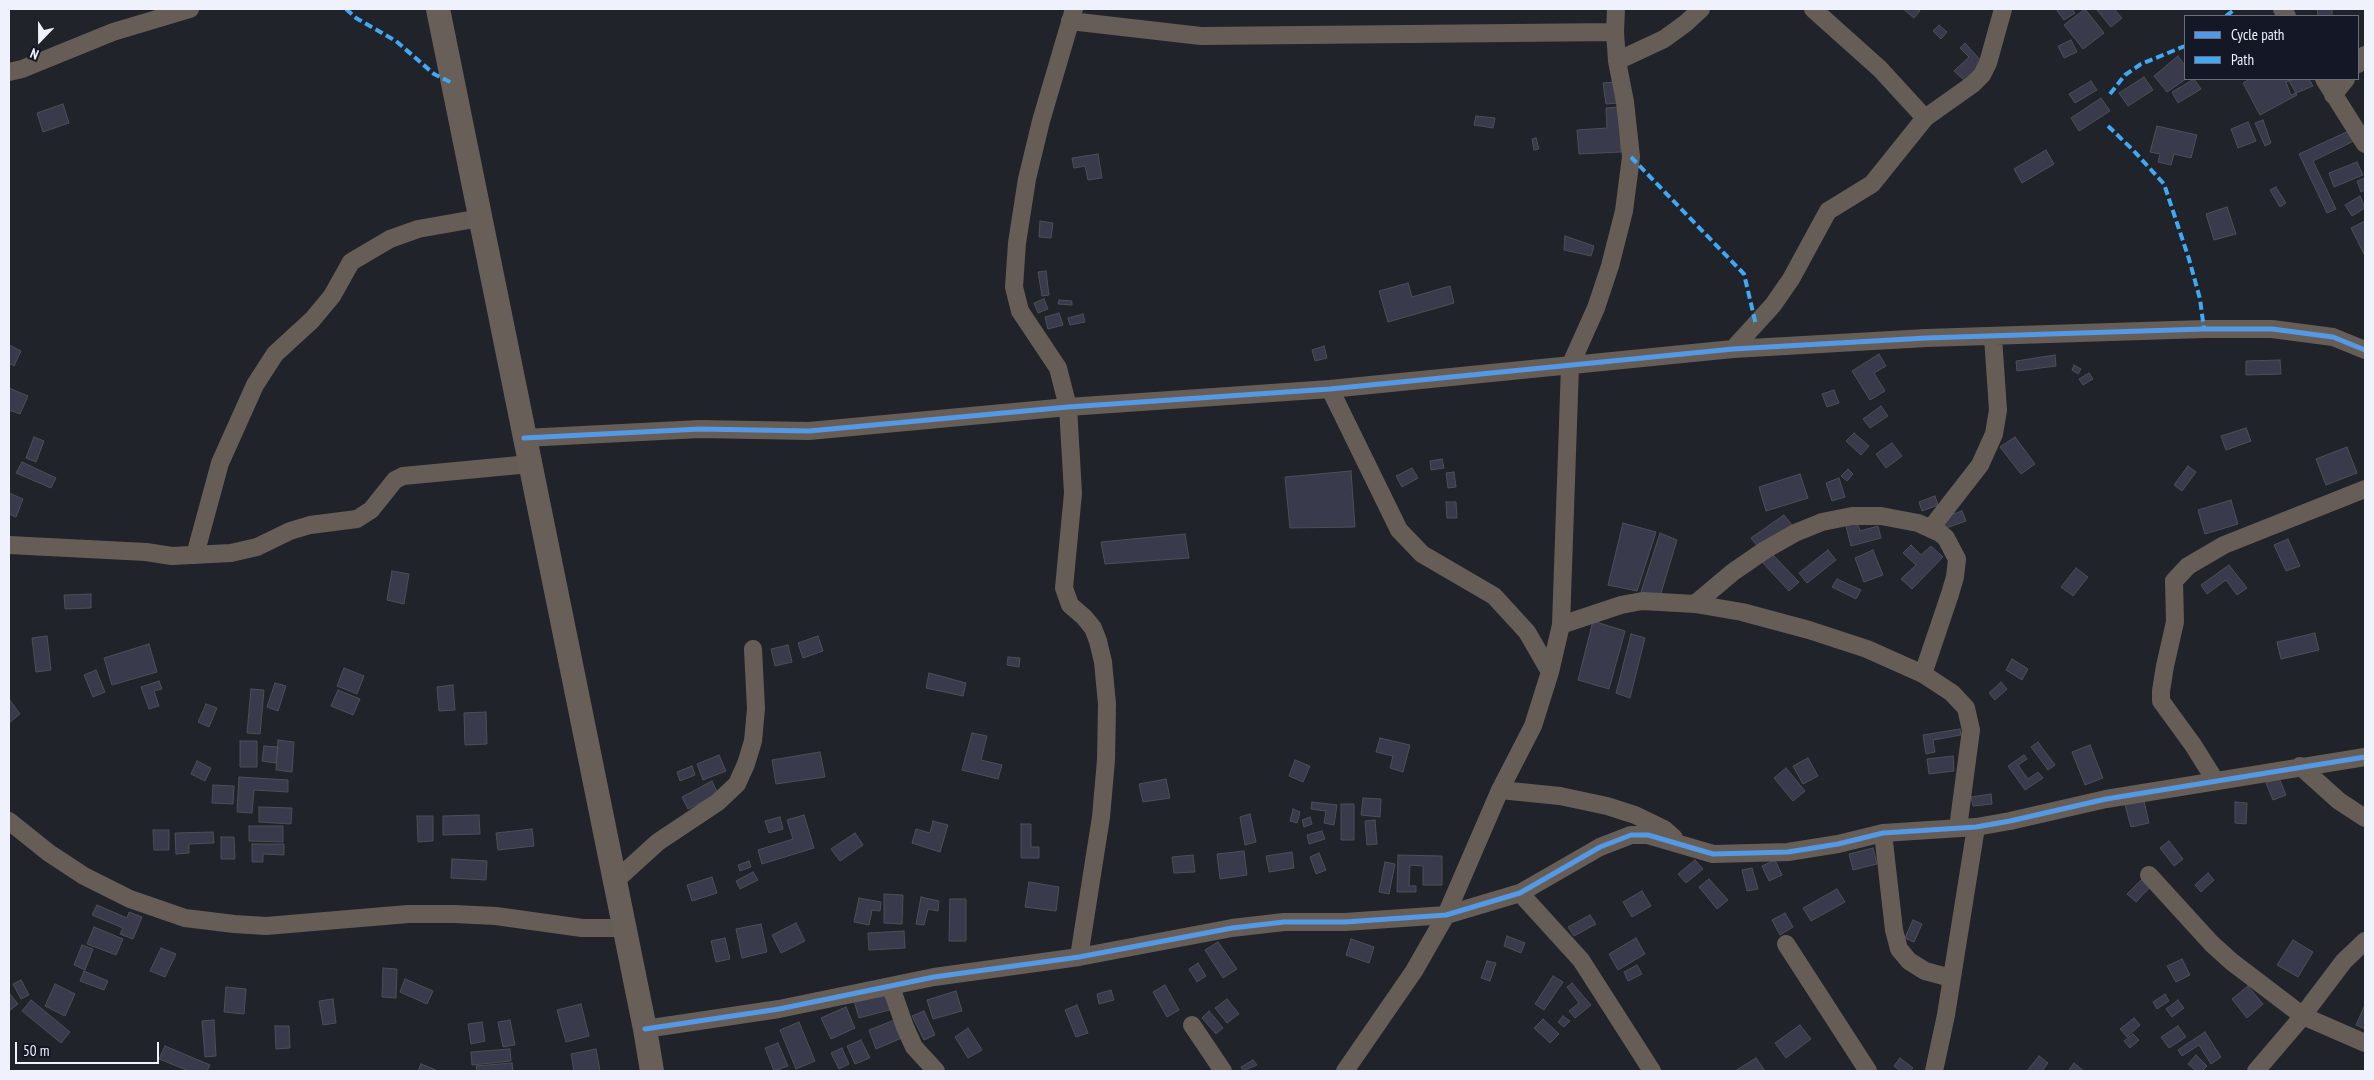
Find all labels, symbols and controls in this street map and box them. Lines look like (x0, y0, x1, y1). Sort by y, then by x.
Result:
north arrow (15, 15, 65, 65)
legend (2184, 15, 2359, 80)
text: Cycle path (2231, 25, 2284, 44)
text: N (28, 44, 41, 64)
text: Path (2231, 50, 2254, 69)
scale bar (18, 1032, 161, 1064)
text: 50 m (23, 1041, 49, 1060)

